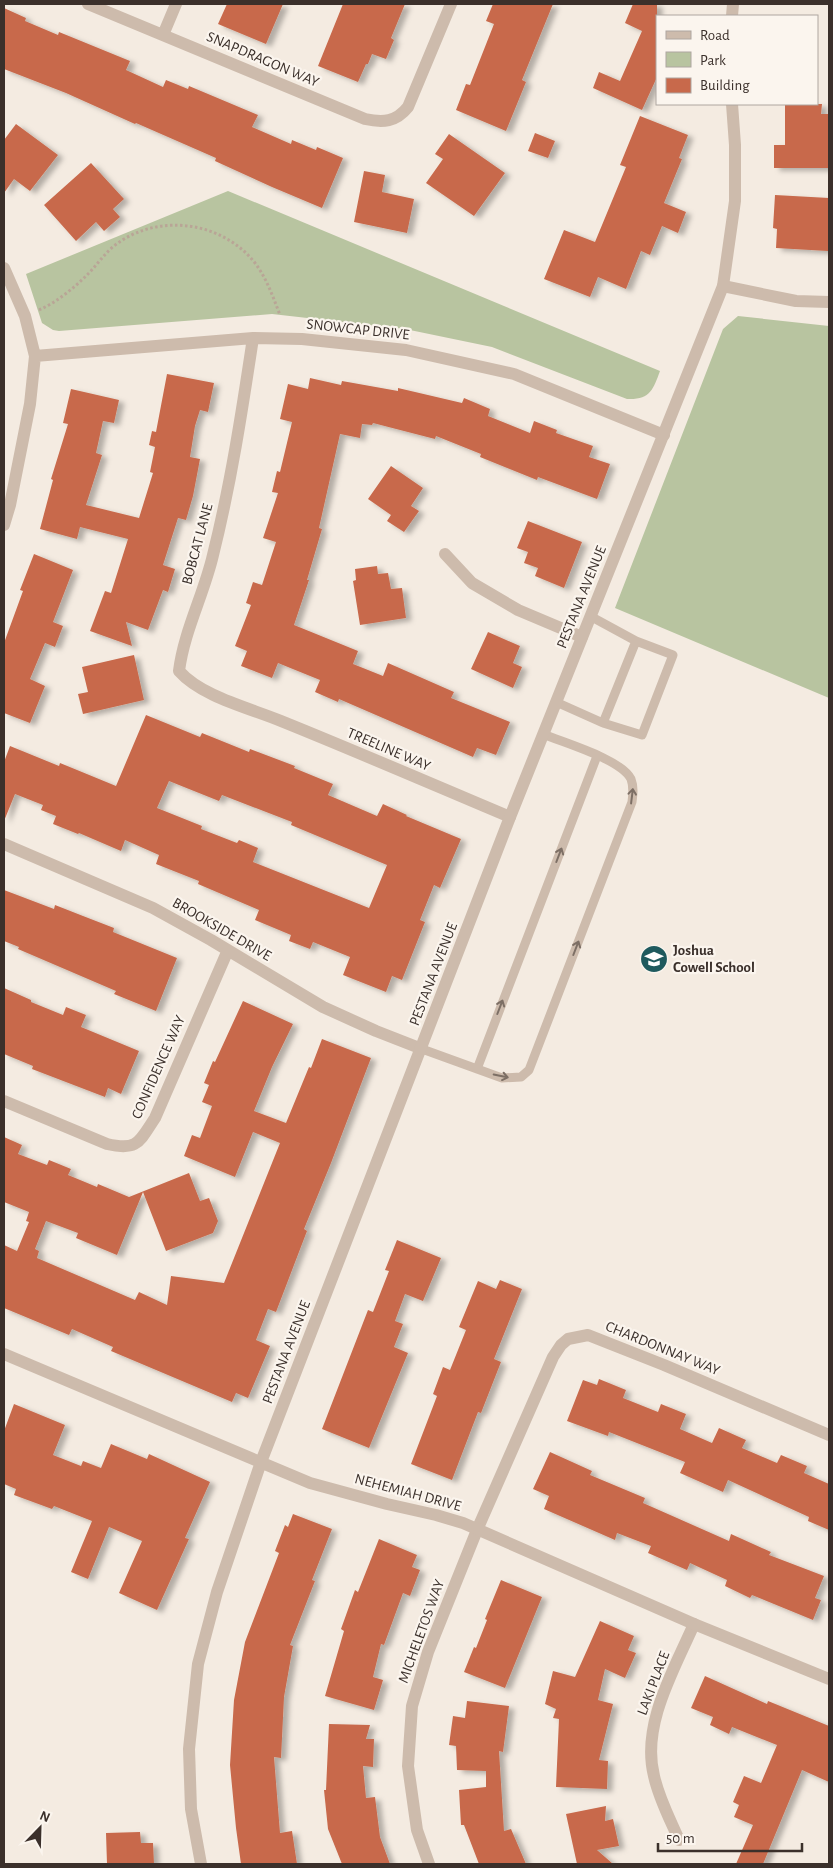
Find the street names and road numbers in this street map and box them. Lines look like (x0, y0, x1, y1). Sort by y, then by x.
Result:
street label: SNAPDRAGON WAY (204, 29, 321, 90)
street label: SNOWCAP DRIVE (306, 317, 410, 342)
street label: BOBCAT LANE (179, 502, 216, 586)
street label: PESTANA AVENUE (554, 544, 609, 651)
street label: TREELINE WAY (345, 725, 433, 774)
street label: BROOKSIDE DRIVE (170, 895, 274, 964)
street label: PESTANA AVENUE (407, 920, 460, 1028)
street label: CONFIDENCE WAY (129, 1013, 188, 1121)
street label: PESTANA AVENUE (260, 1298, 313, 1406)
street label: CHARDONNAY WAY (603, 1319, 722, 1378)
street label: NEHEMIAH DRIVE (353, 1471, 463, 1514)
street label: MICHELETOS WAY (396, 1577, 447, 1685)
street label: LAKI PLACE (634, 1649, 672, 1717)

